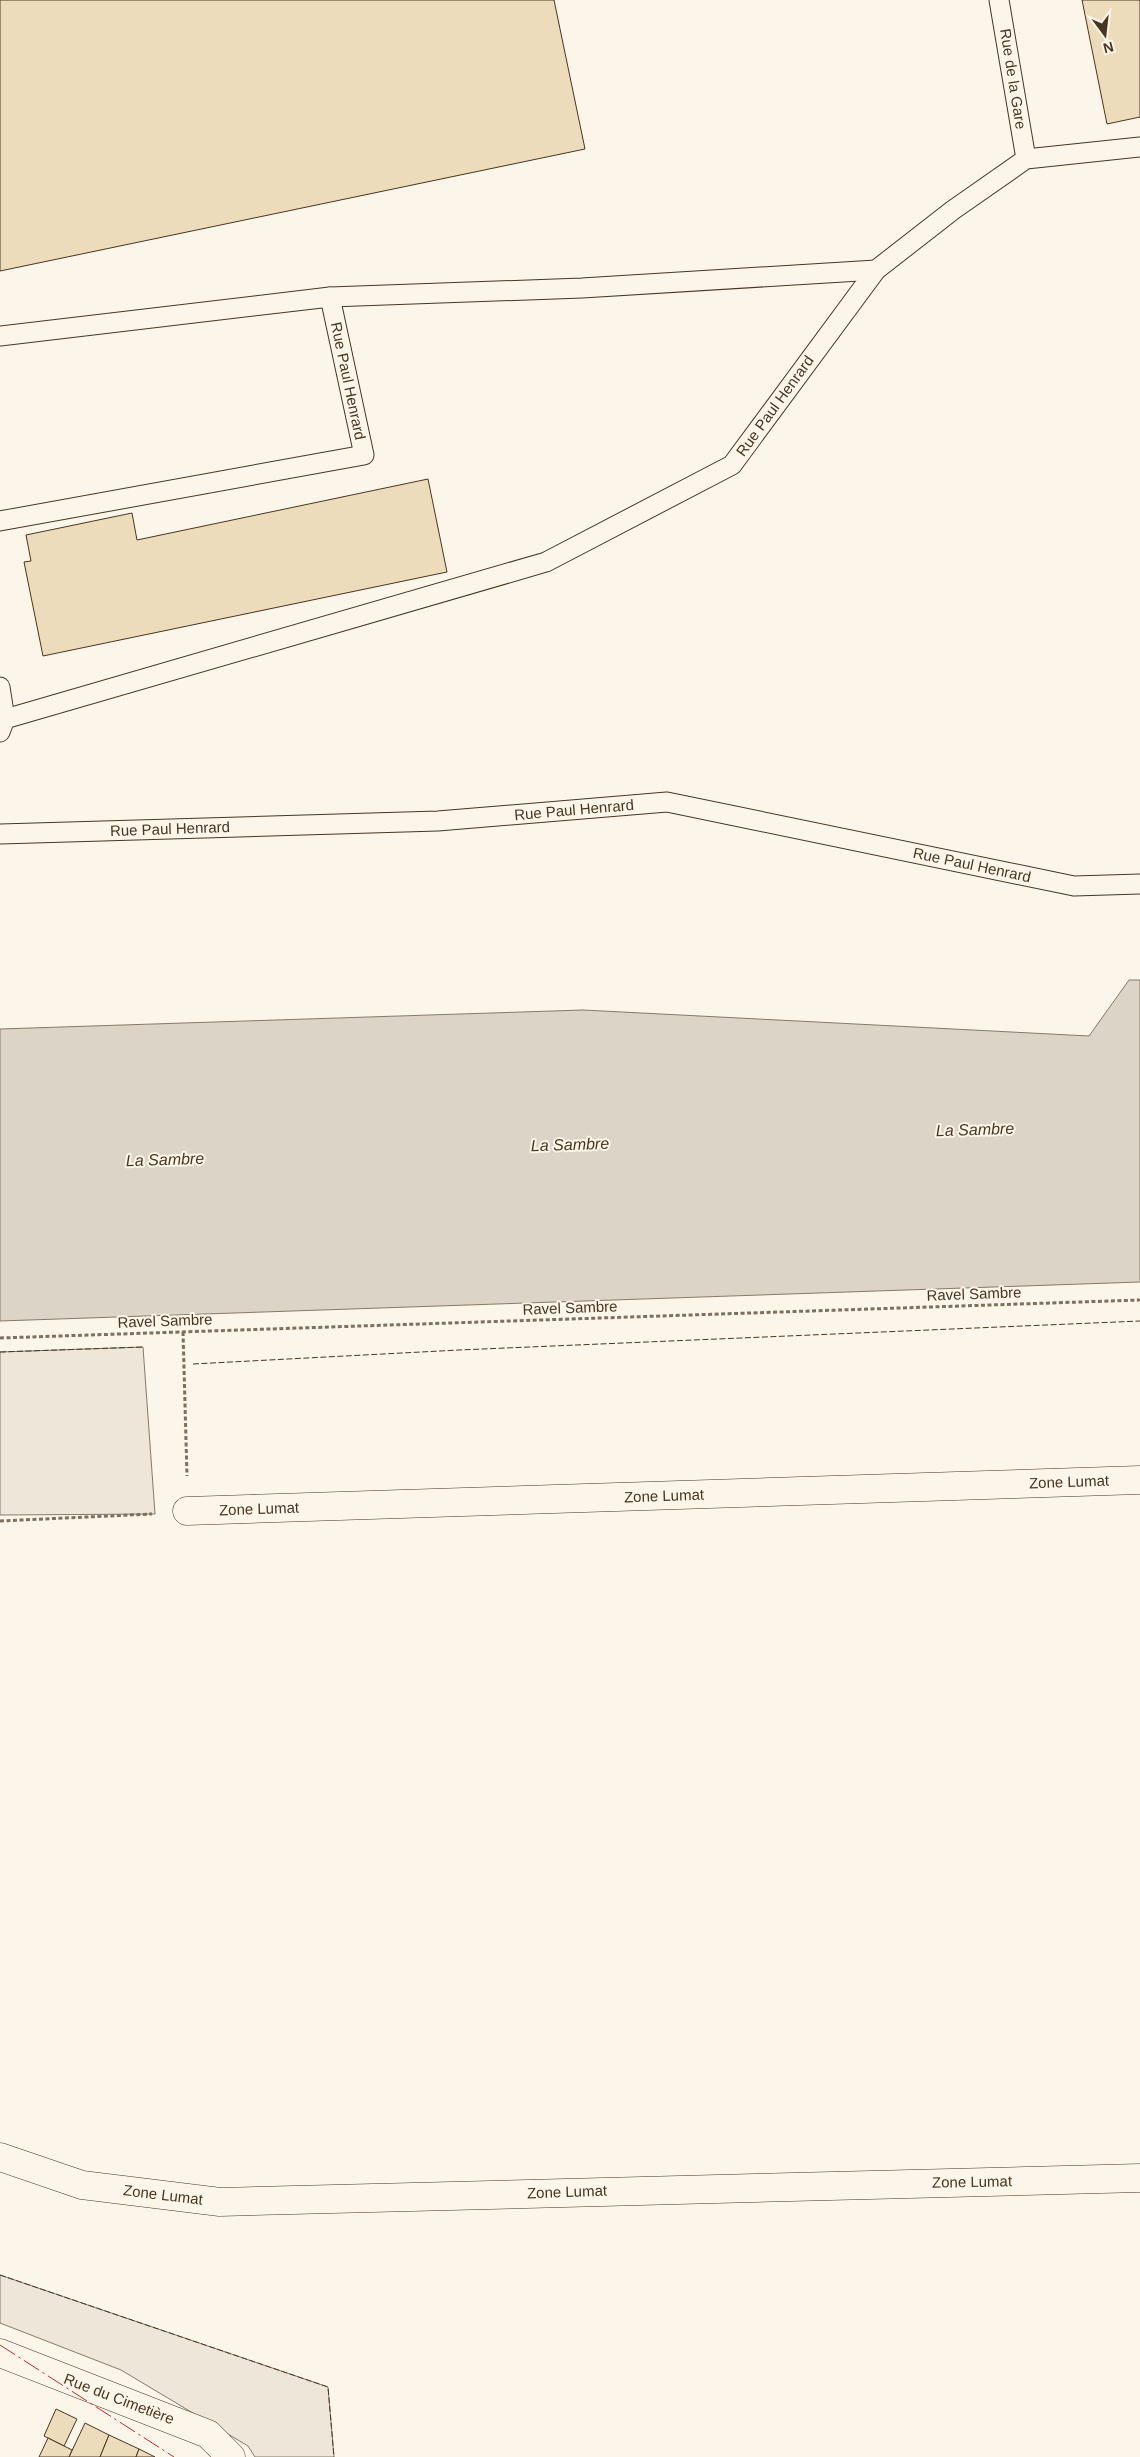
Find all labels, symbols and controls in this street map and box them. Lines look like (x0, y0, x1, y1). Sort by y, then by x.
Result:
north arrow (1080, 10, 1130, 60)
street label: Rue de la Gare (997, 27, 1030, 130)
text: N (1101, 39, 1115, 57)
street label: Rue Paul Henrard (328, 320, 369, 441)
street label: Rue Paul Henrard (732, 352, 817, 459)
street label: Rue Paul Henrard (513, 796, 635, 823)
street label: Rue Paul Henrard (110, 818, 230, 839)
street label: Rue Paul Henrard (912, 844, 1033, 885)
water label: La Sambre (936, 1120, 1015, 1139)
water label: La Sambre (531, 1135, 610, 1154)
water label: La Sambre (126, 1150, 205, 1169)
street label: Ravel Sambre (926, 1283, 1022, 1304)
street label: Ravel Sambre (522, 1297, 618, 1318)
street label: Ravel Sambre (117, 1310, 213, 1331)
street label: Zone Lumat (1029, 1472, 1110, 1491)
street label: Zone Lumat (624, 1486, 705, 1505)
street label: Zone Lumat (219, 1499, 300, 1518)
street label: Zone Lumat (932, 2172, 1013, 2191)
street label: Zone Lumat (122, 2181, 205, 2208)
street label: Zone Lumat (527, 2182, 608, 2201)
street label: Rue du Cimetière (62, 2370, 177, 2427)

